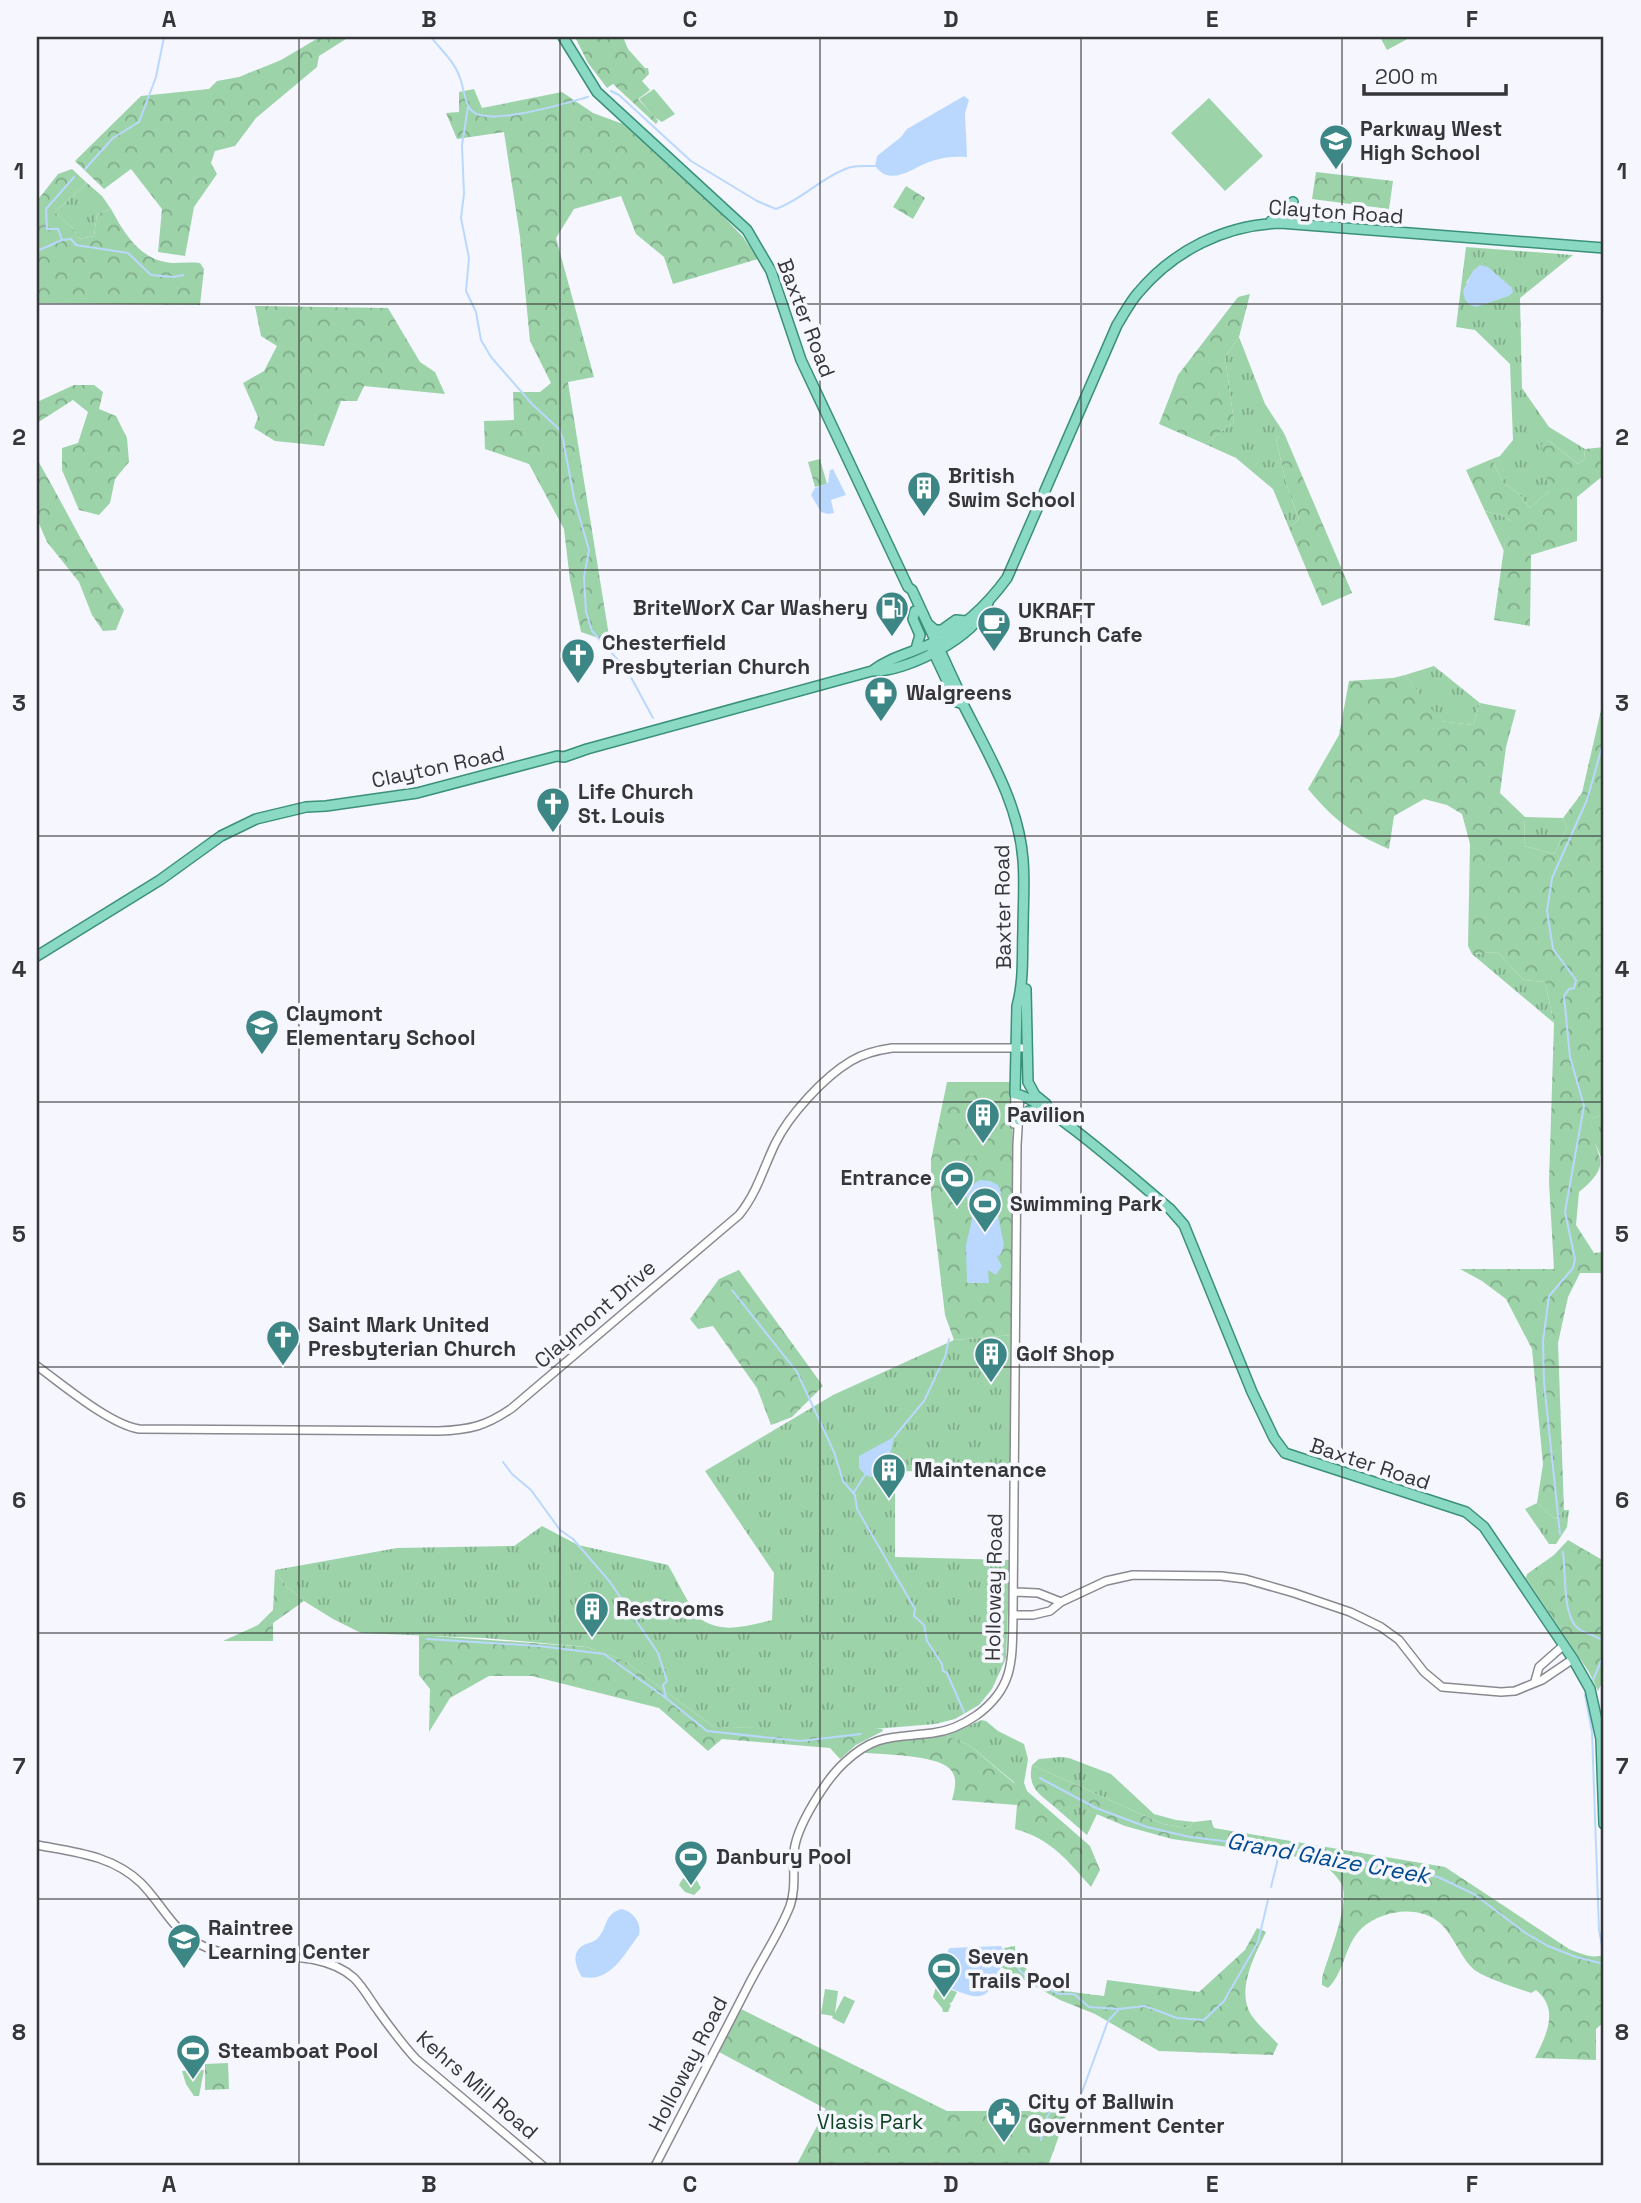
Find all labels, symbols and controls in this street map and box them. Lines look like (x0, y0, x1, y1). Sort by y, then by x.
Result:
text: A (162, 4, 177, 34)
text: B (421, 4, 437, 34)
text: C (683, 4, 697, 34)
text: D (943, 4, 959, 34)
text: E (1206, 4, 1218, 34)
text: F (1466, 4, 1478, 34)
scale bar (1364, 52, 1506, 96)
text: 200 m (1375, 63, 1438, 90)
place label: Parkway West High School (1360, 115, 1502, 166)
school or university icon: Parkway West High School (1317, 122, 1355, 171)
text: 1 (14, 156, 24, 186)
text: 1 (1617, 156, 1627, 186)
street label: Clayton Road (1268, 193, 1404, 230)
street label: Baxter Road (771, 255, 841, 381)
text: 2 (12, 422, 26, 452)
text: 2 (1615, 422, 1629, 452)
place label: British Swim School (948, 462, 1075, 513)
building icon: British Swim School (905, 469, 943, 518)
fuel station icon: BriteWorX Car Washery (873, 589, 911, 638)
place label: BriteWorX Car Washery (633, 594, 868, 621)
place label: UKRAFT Brunch Cafe (1018, 597, 1143, 648)
cafe icon: UKRAFT Brunch Cafe (975, 604, 1013, 653)
place label: Chesterfield Presbyterian Church (602, 629, 810, 680)
church icon: Chesterfield Presbyterian Church (559, 636, 597, 685)
pharmacy icon: Walgreens (862, 674, 900, 723)
place label: Walgreens (906, 679, 1012, 706)
text: 3 (12, 688, 26, 718)
text: 3 (1615, 688, 1629, 718)
street label: Clayton Road (369, 739, 507, 794)
place label: Life Church St. Louis (578, 778, 694, 829)
church icon: Life Church St. Louis (534, 785, 572, 834)
street label: Baxter Road (988, 844, 1017, 970)
text: 4 (12, 954, 27, 984)
text: 4 (1615, 954, 1630, 984)
place label: Claymont Elementary School (286, 1000, 476, 1051)
school or university icon: Claymont Elementary School (243, 1007, 281, 1056)
building icon: Pavilion (964, 1096, 1002, 1145)
place label: Pavilion (1007, 1101, 1085, 1128)
sports icon: Entrance (938, 1159, 976, 1208)
place label: Entrance (841, 1164, 932, 1191)
sports icon: Swimming Park (966, 1185, 1004, 1234)
place label: Swimming Park (1010, 1190, 1163, 1217)
text: 5 (12, 1219, 26, 1249)
text: 5 (1615, 1219, 1629, 1249)
street label: Claymont Drive (528, 1253, 661, 1374)
place label: Saint Mark United Presbyterian Church (308, 1311, 516, 1362)
church icon: Saint Mark United Presbyterian Church (264, 1318, 302, 1367)
building icon: Golf Shop (972, 1335, 1010, 1384)
place label: Golf Shop (1016, 1340, 1115, 1367)
street label: Baxter Road (1307, 1431, 1434, 1496)
building icon: Maintenance (870, 1451, 908, 1500)
place label: Maintenance (914, 1456, 1047, 1483)
text: 6 (12, 1485, 26, 1515)
text: 6 (1615, 1485, 1629, 1515)
street label: Holloway Road (979, 1513, 1008, 1661)
building icon: Restrooms (573, 1590, 611, 1639)
place label: Restrooms (616, 1595, 724, 1622)
text: 7 (13, 1751, 26, 1781)
text: 7 (1616, 1751, 1629, 1781)
water label: Grand Glaize Creek (1225, 1825, 1434, 1891)
sports icon: Danbury Pool (672, 1838, 710, 1887)
place label: Danbury Pool (716, 1843, 852, 1870)
place label: Raintree Learning Center (208, 1914, 370, 1965)
school or university icon: Raintree Learning Center (165, 1921, 203, 1970)
place label: Seven Trails Pool (968, 1943, 1070, 1994)
sports icon: Seven Trails Pool (925, 1950, 963, 1999)
street label: Holloway Road (642, 1992, 733, 2136)
text: 8 (12, 2017, 26, 2047)
text: 8 (1615, 2017, 1629, 2047)
street label: Kehrs Mill Road (411, 2024, 544, 2145)
sports icon: Steamboat Pool (174, 2032, 212, 2081)
place label: Steamboat Pool (218, 2037, 378, 2064)
place label: City of Ballwin Government Center (1028, 2088, 1225, 2139)
public building icon: City of Ballwin Government Center (985, 2095, 1023, 2144)
park label: Vlasis Park (817, 2108, 923, 2135)
text: A (162, 2169, 177, 2199)
text: B (421, 2169, 437, 2199)
text: C (683, 2169, 697, 2199)
text: D (943, 2169, 959, 2199)
text: E (1206, 2169, 1218, 2199)
text: F (1466, 2169, 1478, 2199)

